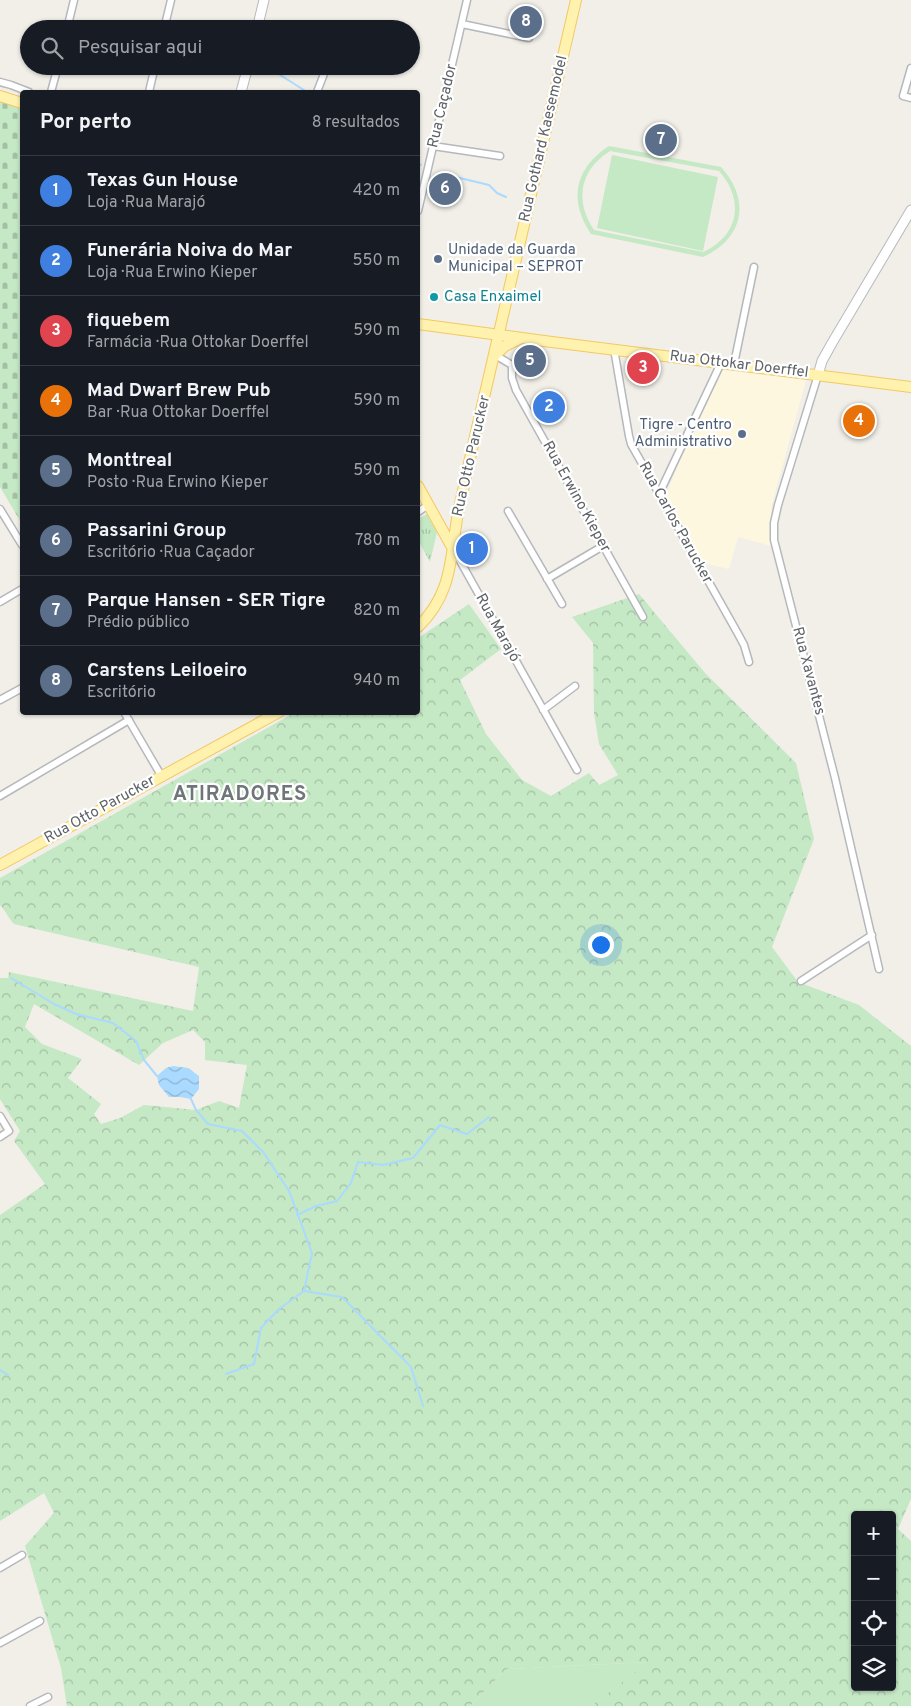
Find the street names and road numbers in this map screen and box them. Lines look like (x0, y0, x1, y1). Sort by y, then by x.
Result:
street label: Rua Gothard Kaesemodel (516, 54, 572, 224)
street label: Rua Caçador (424, 62, 462, 150)
street label: Rua Ottokar Doerffel (668, 347, 810, 383)
street label: Rua Otto Parucker (449, 393, 495, 518)
street label: Rua Erwino Kieper (538, 438, 615, 556)
street label: Rua Carlos Parucker (634, 459, 716, 587)
street label: Rua Marajó (470, 590, 524, 666)
street label: Rua Xavantes (787, 625, 829, 717)
street label: Rua Otto Parucker (41, 772, 159, 848)

